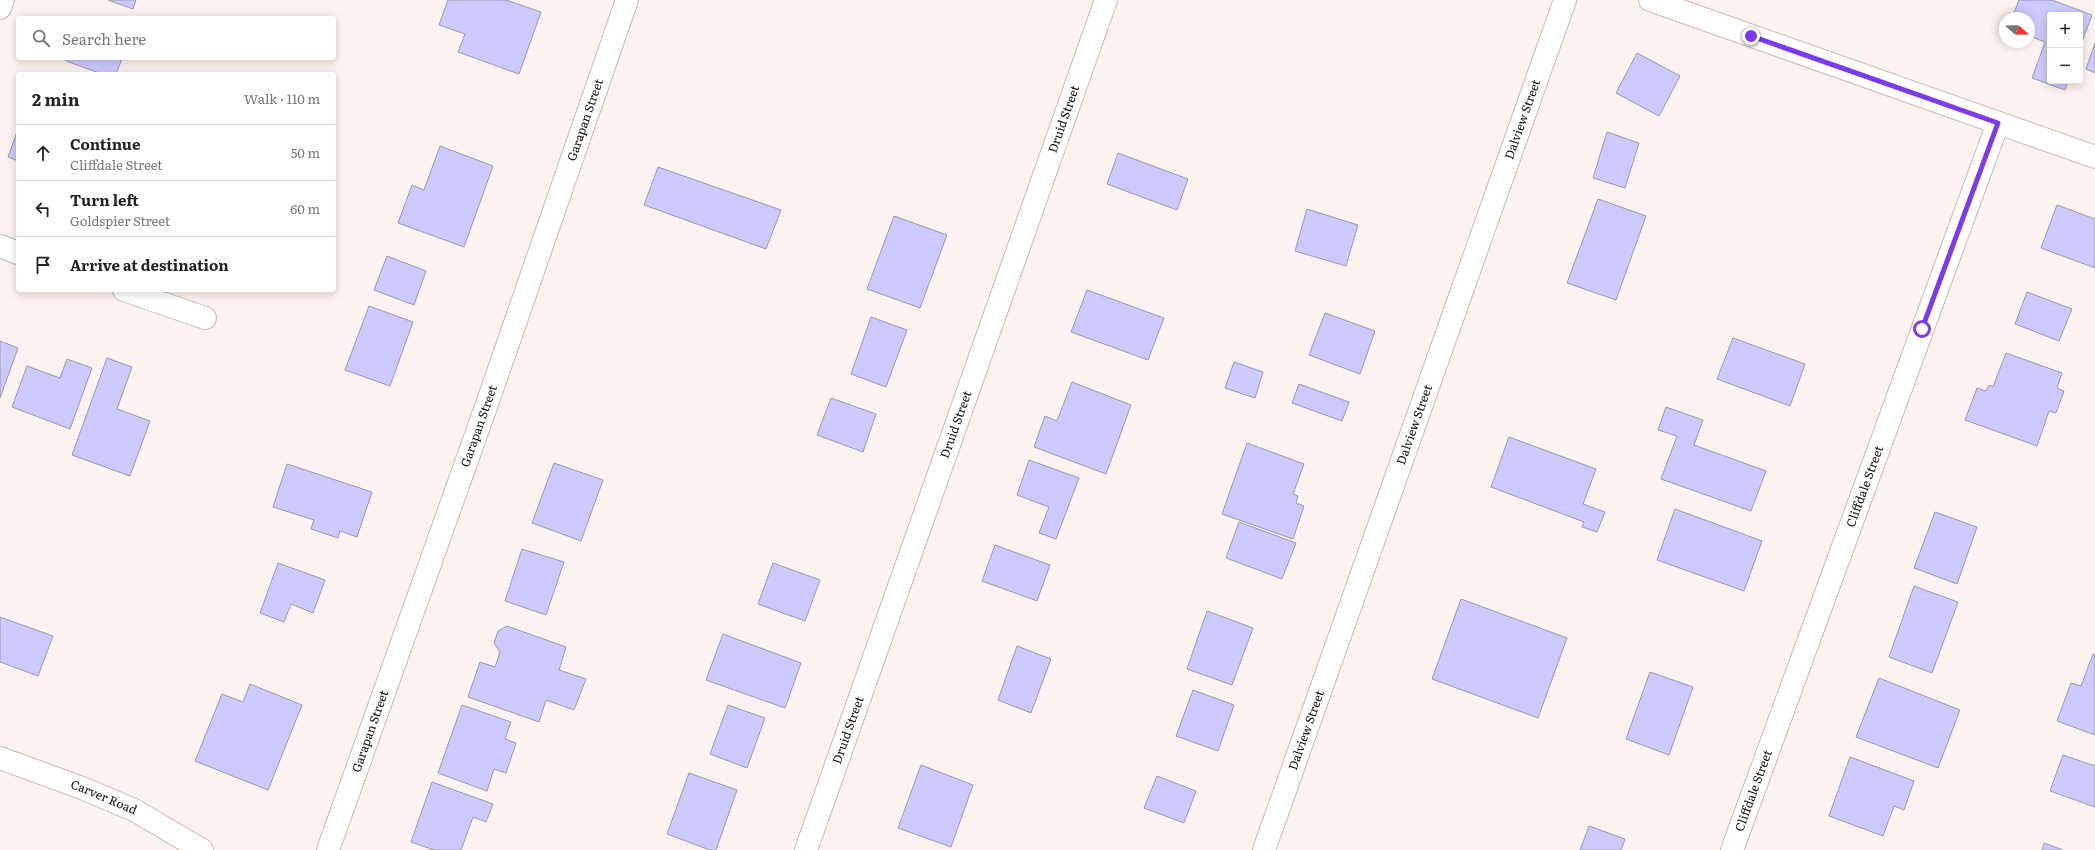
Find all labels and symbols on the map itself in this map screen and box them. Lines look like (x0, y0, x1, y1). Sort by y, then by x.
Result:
north arrow (1999, 12, 2035, 48)
route end (1742, 27, 1760, 45)
street label: Garapan Street (562, 76, 607, 163)
street label: Dalview Street (1499, 77, 1544, 162)
street label: Druid Street (1043, 82, 1083, 155)
route start (1913, 320, 1931, 338)
street label: Garapan Street (455, 382, 501, 469)
street label: Dalview Street (1391, 382, 1436, 467)
street label: Druid Street (935, 388, 975, 461)
street label: Cliffdale Street (1841, 443, 1887, 529)
street label: Garapan Street (346, 687, 392, 774)
street label: Dalview Street (1283, 687, 1328, 772)
street label: Druid Street (827, 693, 868, 766)
street label: Cliffdale Street (1730, 747, 1776, 834)
street label: Carver Road (68, 775, 141, 819)

